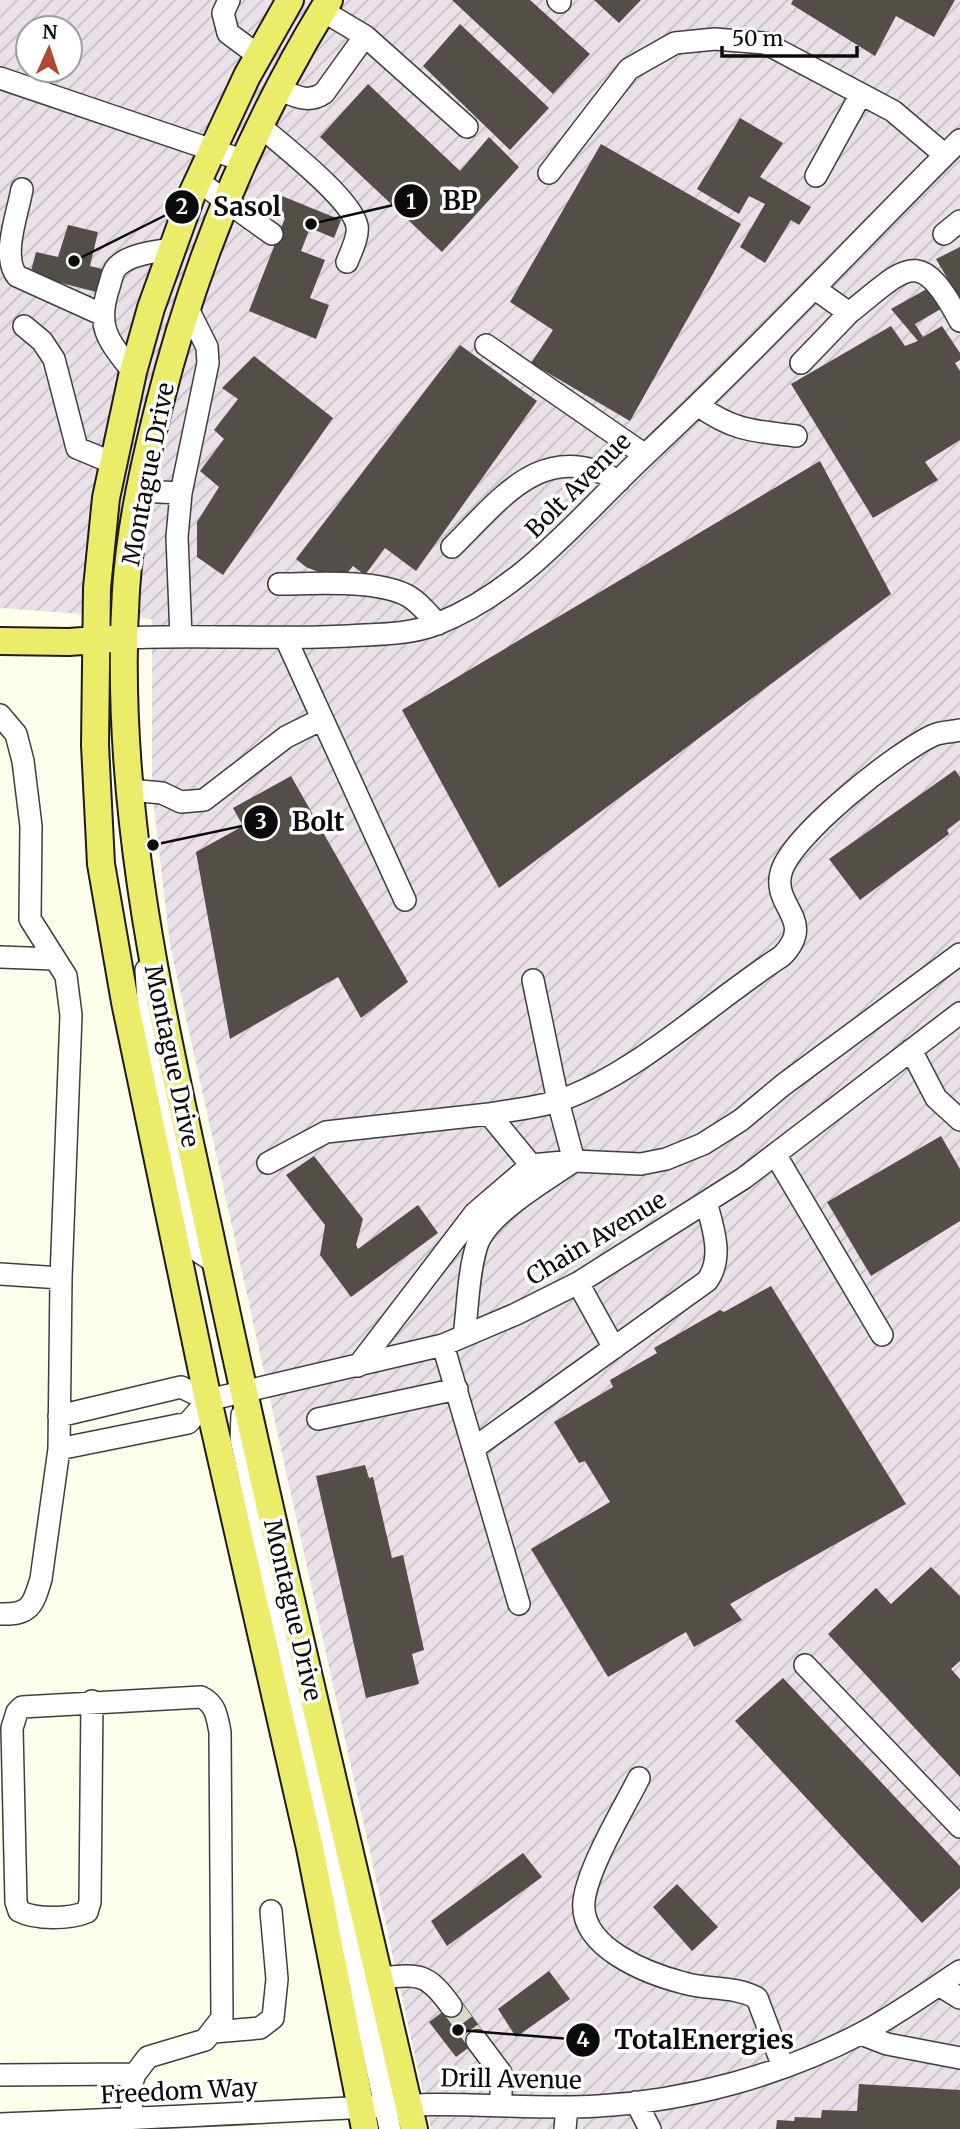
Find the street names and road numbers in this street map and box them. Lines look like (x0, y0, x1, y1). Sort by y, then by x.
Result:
street label: Montague Drive (115, 380, 181, 568)
street label: Bolt Avenue (519, 426, 637, 544)
street label: Montague Drive (138, 962, 206, 1150)
street label: Chain Avenue (520, 1184, 672, 1292)
street label: Montague Drive (257, 1516, 329, 1704)
street label: Drill Avenue (440, 2062, 582, 2096)
street label: Freedom Way (100, 2071, 259, 2111)

